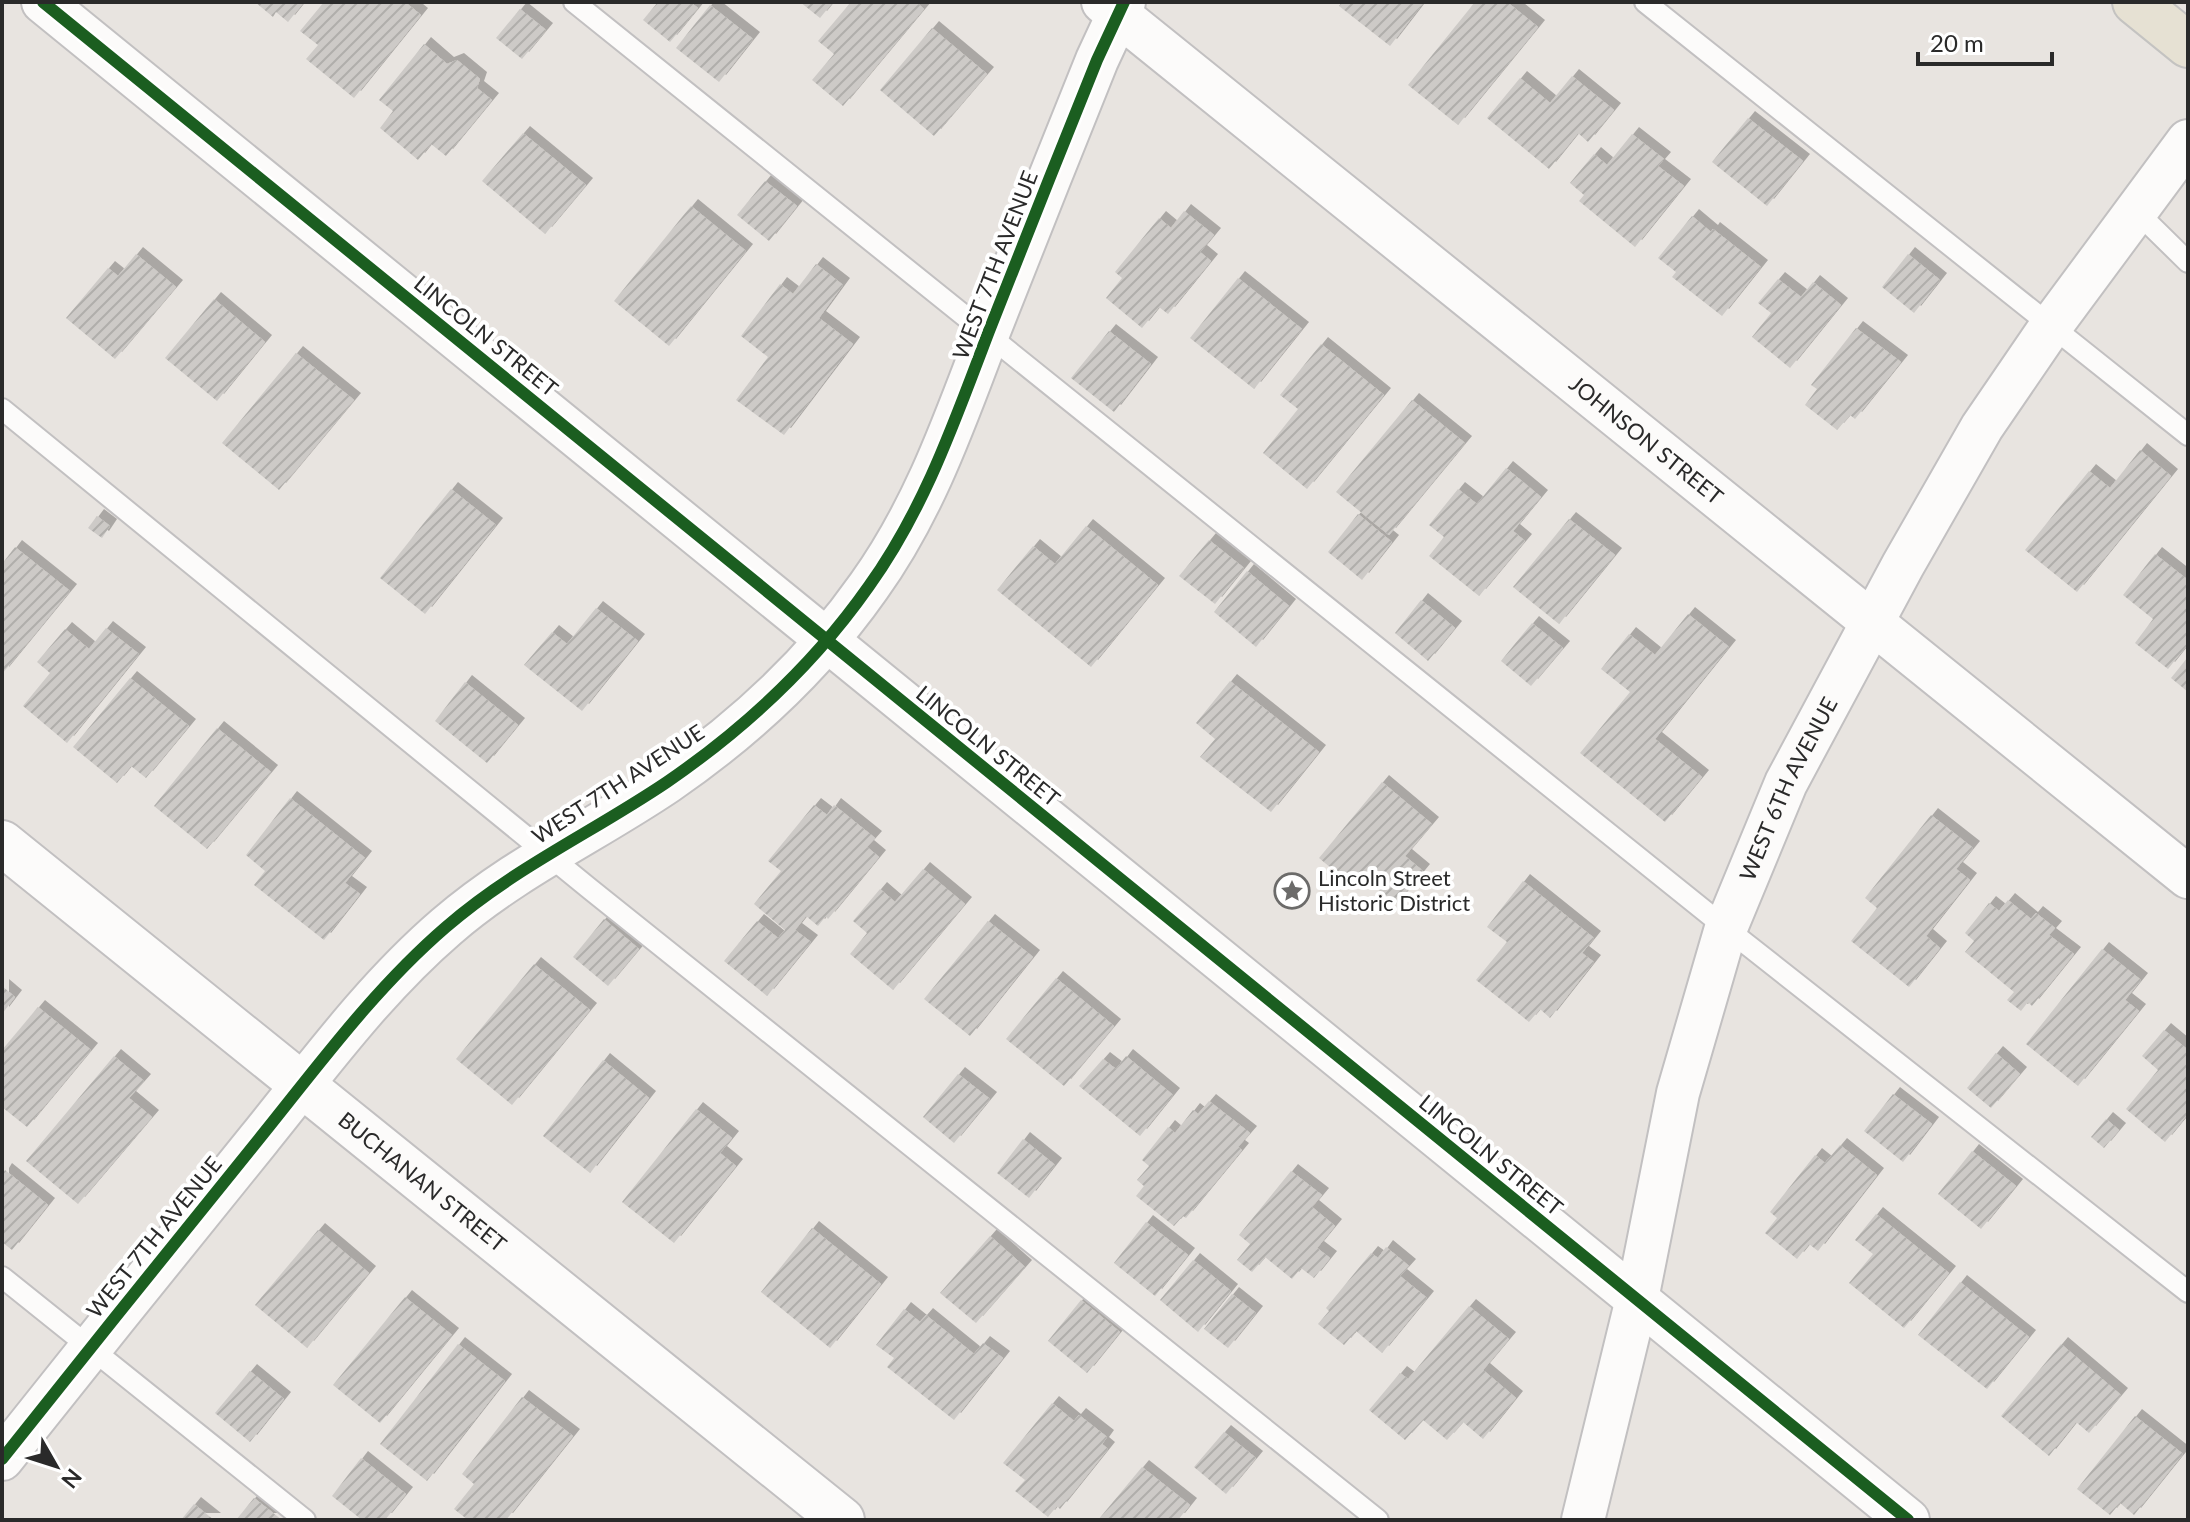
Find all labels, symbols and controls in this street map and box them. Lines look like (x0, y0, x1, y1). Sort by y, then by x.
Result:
scale bar (1918, 16, 2052, 66)
text: 20 m (1930, 28, 1984, 57)
street label: WEST 7TH AVENUE (946, 167, 1043, 363)
street label: LINCOLN STREET (409, 269, 564, 402)
street label: JOHNSON STREET (1564, 370, 1729, 510)
street label: LINCOLN STREET (911, 679, 1066, 812)
street label: WEST 6TH AVENUE (1733, 692, 1843, 884)
street label: WEST 7TH AVENUE (527, 718, 709, 849)
place label: Lincoln Street Historic District (1318, 864, 1470, 916)
place icon: Lincoln Street Historic District (1273, 872, 1311, 910)
street label: LINCOLN STREET (1414, 1088, 1569, 1221)
street label: BUCHANAN STREET (333, 1106, 512, 1257)
street label: WEST 7TH AVENUE (80, 1151, 227, 1323)
north arrow (16, 1426, 96, 1506)
text: N (56, 1464, 88, 1494)

